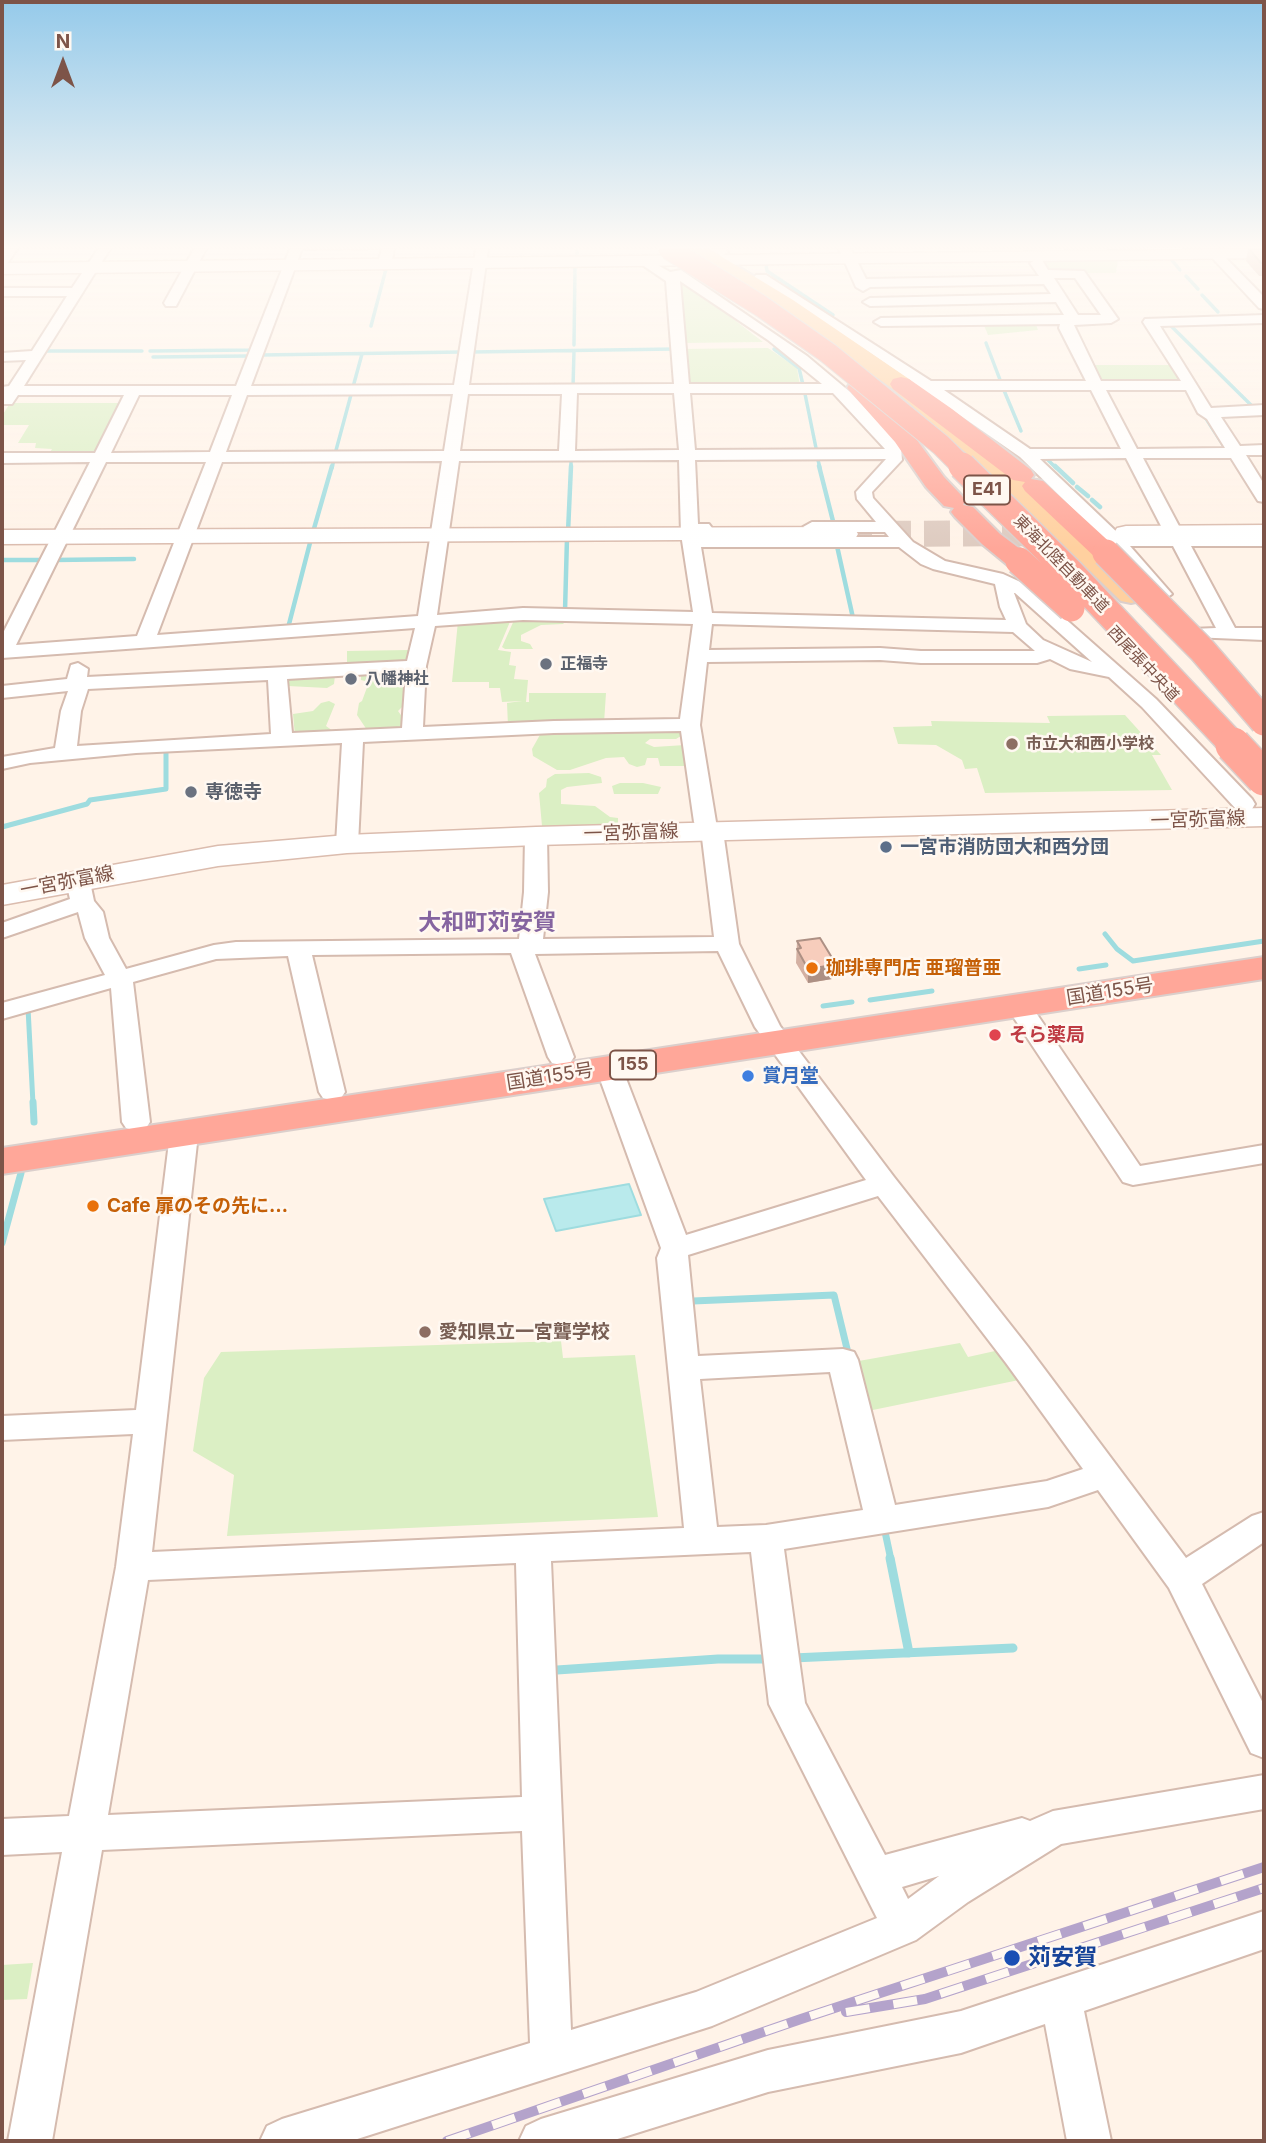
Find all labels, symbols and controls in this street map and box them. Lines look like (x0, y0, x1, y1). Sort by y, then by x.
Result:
north arrow (28, 28, 98, 98)
text: N (56, 30, 70, 53)
road number: E41 (964, 476, 1010, 504)
street label: 東海北陸自動車道 (1010, 511, 1112, 617)
street label: 西尾張中央道 (1103, 622, 1183, 706)
place label: 正福寺 (560, 654, 608, 674)
marker: 正福寺 (538, 656, 554, 672)
place label: 八幡神社 (365, 669, 429, 689)
marker: 八幡神社 (343, 671, 359, 687)
place label: 市立大和西小学校 (1026, 734, 1154, 754)
marker: 市立大和西小学校 (1004, 736, 1020, 752)
place label: 専徳寺 (205, 781, 262, 803)
marker: 専徳寺 (183, 784, 199, 800)
street label: 一宮弥富線 (1150, 807, 1246, 833)
street label: 一宮弥富線 (583, 820, 679, 846)
place label: 一宮市消防団大和西分団 (900, 836, 1109, 858)
marker: 一宮市消防団大和西分団 (878, 839, 894, 855)
street label: 一宮弥富線 (18, 862, 116, 902)
district label: 大和町苅安賀 (418, 909, 556, 937)
place label: 珈琲専門店 亜瑠普亜 (826, 957, 1001, 979)
marker: 珈琲専門店 亜瑠普亜 (804, 960, 820, 976)
street label: 国道155号 (1065, 974, 1155, 1010)
place label: そら薬局 (1009, 1024, 1085, 1046)
marker: そら薬局 (987, 1027, 1003, 1043)
road number: 155 (610, 1050, 656, 1080)
street label: 国道155号 (505, 1059, 595, 1095)
place label: 賞月堂 (762, 1065, 819, 1087)
marker: 賞月堂 (740, 1068, 756, 1084)
place label: Cafe 扉のその先に… (107, 1195, 288, 1217)
marker: Cafe 扉のその先に… (85, 1198, 101, 1214)
place label: 愛知県立一宮聾学校 (439, 1321, 610, 1343)
marker: 愛知県立一宮聾学校 (417, 1324, 433, 1340)
place label: 苅安賀 (1028, 1944, 1097, 1972)
marker: 苅安賀 (1002, 1948, 1022, 1968)

